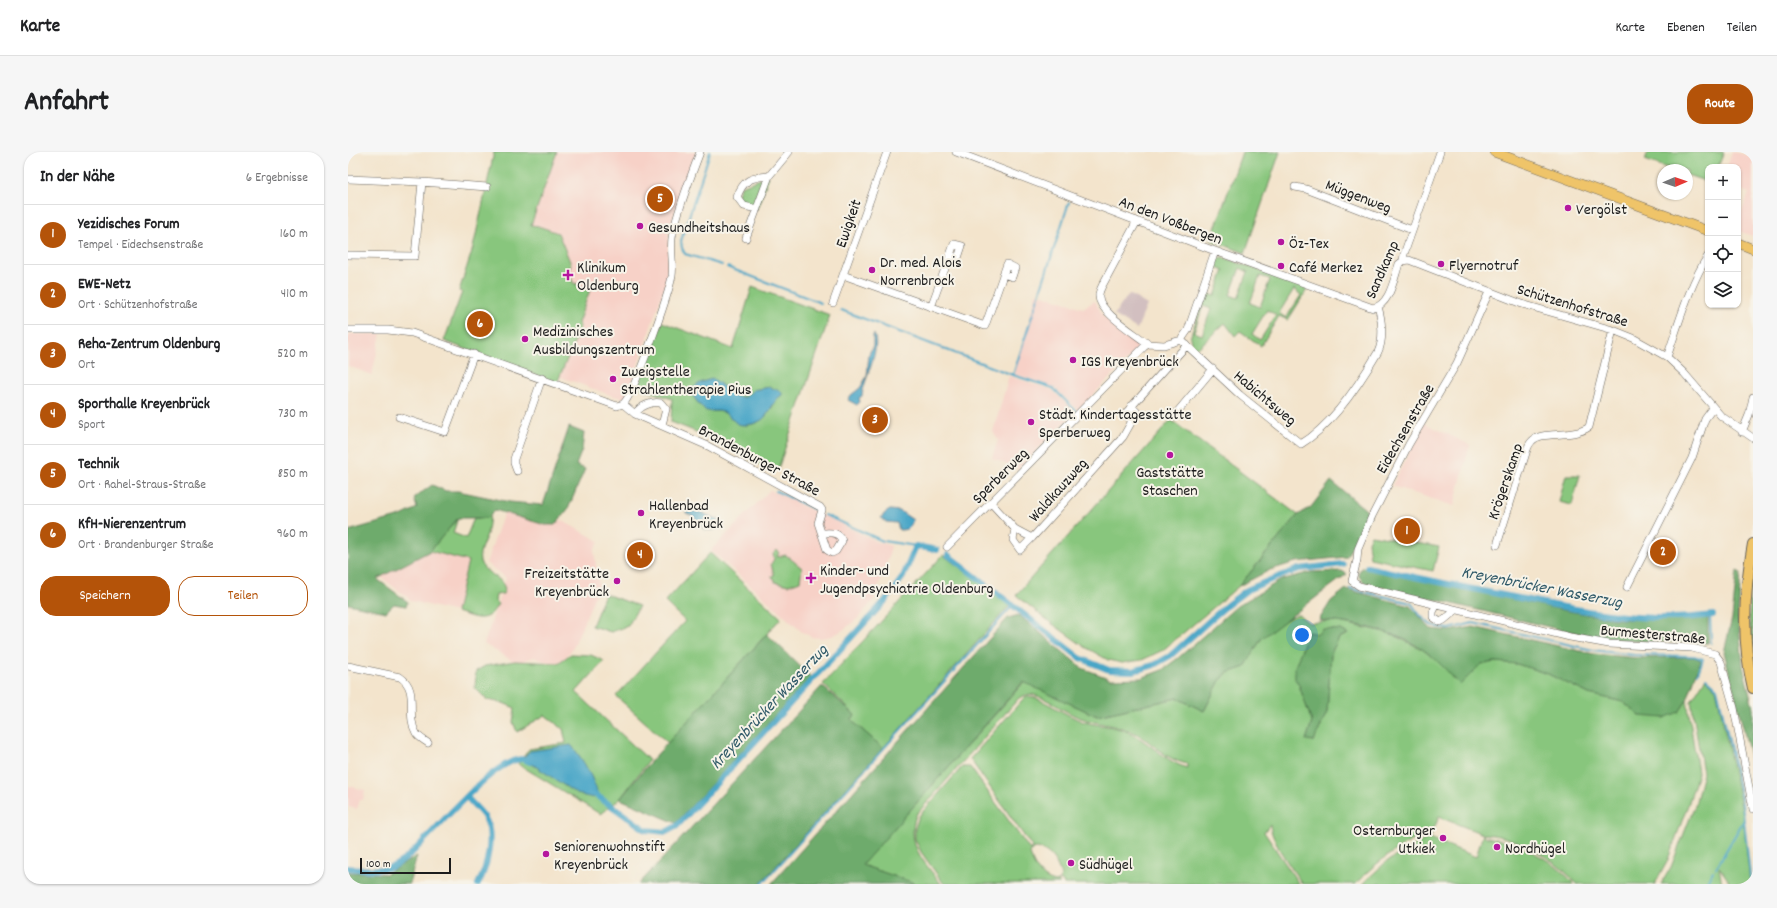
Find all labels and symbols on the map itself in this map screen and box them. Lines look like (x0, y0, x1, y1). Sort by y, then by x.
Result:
north arrow (1657, 164, 1693, 200)
street label: Müggenweg (1322, 174, 1394, 220)
pin: 5 (647, 184, 673, 214)
street label: An den Voßbergen (1115, 191, 1225, 252)
street label: Ewigkeit (830, 196, 868, 251)
place label: Vergölst (1576, 199, 1627, 222)
marker: Vergölst (1563, 203, 1573, 213)
place label: Gesundheitshaus (648, 217, 750, 240)
marker: Gesundheitshaus (635, 221, 645, 231)
place label: Öz-Tex (1289, 233, 1329, 256)
marker: Öz-Tex (1276, 237, 1286, 247)
street label: Sandkamp (1360, 237, 1406, 303)
place label: Dr. med. Alois Norrenbrock (880, 252, 962, 293)
place label: Flyernotruf (1449, 255, 1519, 278)
place label: Klinikum Oldenburg (577, 257, 639, 298)
place label: Café Merkez (1289, 257, 1363, 280)
marker: Flyernotruf (1436, 259, 1446, 269)
marker: Café Merkez (1276, 261, 1286, 271)
marker: Dr. med. Alois Norrenbrock (867, 265, 877, 275)
marker: Klinikum Oldenburg (562, 269, 574, 281)
street label: Schützenhofstraße (1514, 279, 1631, 334)
pin: 6 (467, 309, 493, 339)
place label: Medizinisches Ausbildungszentrum (533, 321, 655, 362)
marker: Medizinisches Ausbildungszentrum (520, 334, 530, 344)
place label: IGS Kreyenbrück (1081, 351, 1179, 374)
marker: IGS Kreyenbrück (1068, 355, 1078, 365)
place label: Zweigstelle Strahlentherapie Pius (621, 361, 752, 402)
street label: Habichtsweg (1228, 366, 1301, 432)
marker: Zweigstelle Strahlentherapie Pius (608, 374, 618, 384)
street label: Eidechsenstraße (1371, 380, 1441, 478)
place label: Städt. Kindertagesstätte Sperberweg (1039, 404, 1192, 445)
pin: 3 (862, 405, 888, 435)
marker: Städt. Kindertagesstätte Sperberweg (1026, 417, 1036, 427)
street label: Brandenburger Straße (694, 419, 824, 503)
street label: Krögerskamp (1483, 440, 1530, 523)
street label: Sperberweg (967, 443, 1034, 510)
marker: Gaststätte Staschen (1165, 450, 1175, 460)
street label: Waldkauzweg (1024, 453, 1094, 528)
place label: Gaststätte Staschen (1136, 462, 1204, 503)
place label: Hallenbad Kreyenbrück (649, 495, 723, 536)
marker: Hallenbad Kreyenbrück (636, 508, 646, 518)
pin: 1 (1394, 516, 1420, 546)
pin: 2 (1650, 537, 1676, 567)
pin: 4 (627, 540, 653, 570)
place label: Kinder- und Jugendpsychiatrie Oldenburg (820, 560, 994, 601)
water label: Kreyenbrücker Wasserzug (1459, 562, 1624, 616)
place label: Freizeitstätte Kreyenbrück (525, 563, 609, 604)
marker: Kinder- und Jugendpsychiatrie Oldenburg (805, 572, 817, 584)
marker: Freizeitstätte Kreyenbrück (612, 576, 622, 586)
street label: Burmesterstraße (1600, 619, 1706, 652)
your location (1292, 625, 1312, 645)
water label: Kreyenbrücker Wasserzug (706, 640, 835, 776)
place label: Osternburger Utkiek (1353, 820, 1435, 861)
marker: Osternburger Utkiek (1438, 833, 1448, 843)
place label: Seniorenwohnstift Kreyenbrück (554, 836, 665, 877)
place label: Nordhügel (1505, 838, 1566, 861)
marker: Nordhügel (1492, 842, 1502, 852)
marker: Seniorenwohnstift Kreyenbrück (541, 849, 551, 859)
place label: Südhügel (1079, 854, 1133, 877)
scale bar (360, 856, 451, 875)
marker: Südhügel (1066, 858, 1076, 868)

